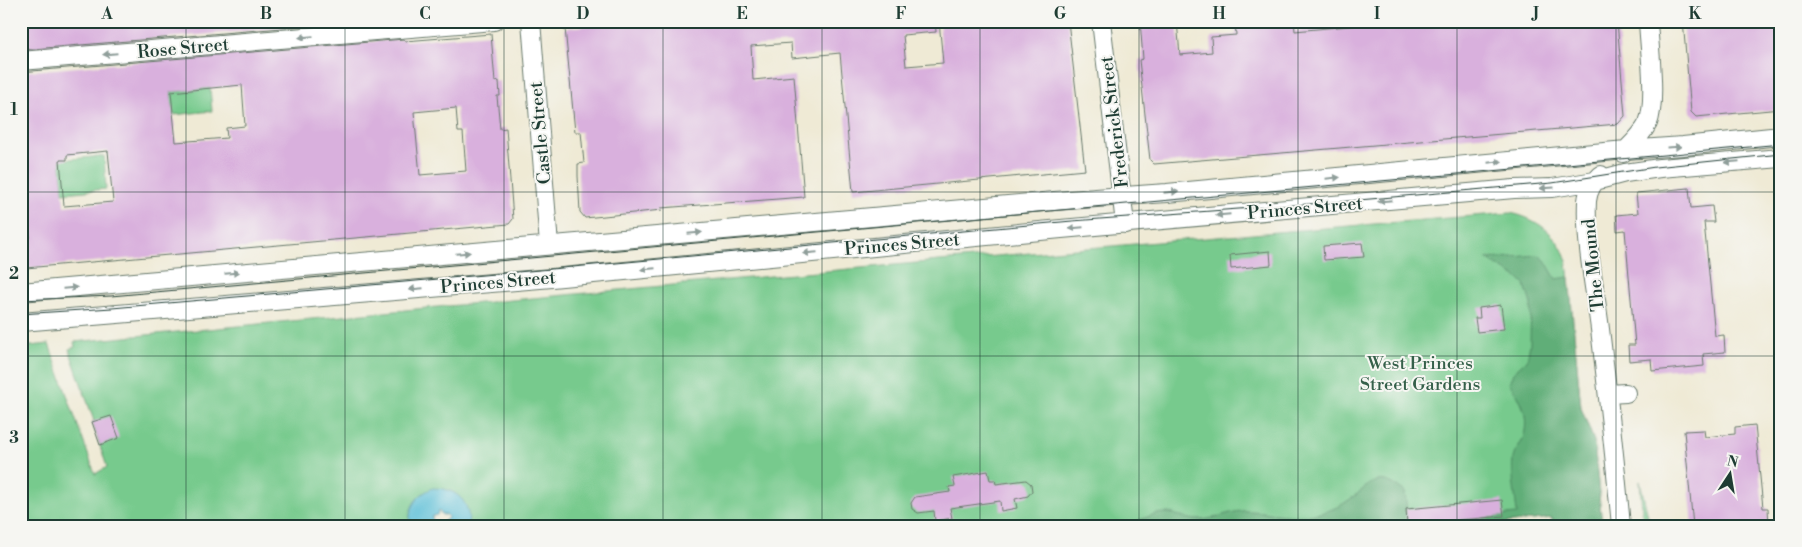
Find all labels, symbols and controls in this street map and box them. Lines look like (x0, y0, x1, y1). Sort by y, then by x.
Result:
text: A (100, 4, 113, 24)
text: B (260, 4, 272, 24)
text: C (419, 4, 431, 24)
text: D (577, 4, 590, 24)
text: E (736, 4, 748, 24)
text: F (895, 4, 907, 24)
text: G (1054, 4, 1067, 24)
text: H (1212, 4, 1226, 24)
text: I (1374, 4, 1380, 24)
text: J (1531, 4, 1539, 24)
text: K (1689, 4, 1703, 24)
street label: Rose Street (136, 33, 230, 64)
one-way arrow (298, 33, 314, 41)
one-way arrow (101, 50, 117, 58)
street label: Frederick Street (1095, 54, 1134, 189)
street label: Castle Street (524, 80, 556, 185)
text: 1 (10, 100, 18, 120)
one-way arrow (1666, 142, 1682, 150)
one-way arrow (1487, 158, 1503, 166)
one-way arrow (1724, 158, 1740, 166)
one-way arrow (1325, 173, 1341, 181)
one-way arrow (1539, 184, 1555, 192)
one-way arrow (1163, 188, 1179, 196)
street label: Princes Street (1246, 192, 1364, 225)
one-way arrow (1377, 197, 1393, 205)
one-way arrow (1215, 211, 1231, 219)
street label: The Mound (1577, 217, 1610, 312)
one-way arrow (1068, 224, 1084, 232)
one-way arrow (687, 228, 703, 236)
street label: Princes Street (843, 228, 961, 261)
one-way arrow (456, 249, 472, 257)
one-way arrow (802, 249, 818, 257)
text: 2 (9, 264, 19, 284)
one-way arrow (640, 265, 656, 273)
street label: Princes Street (439, 266, 557, 299)
one-way arrow (224, 269, 240, 277)
one-way arrow (62, 283, 78, 291)
one-way arrow (408, 285, 424, 293)
park label: West Princes Street Gardens (1360, 352, 1480, 396)
text: 3 (9, 428, 19, 448)
north arrow (1704, 450, 1754, 500)
text: N (1725, 452, 1740, 472)

